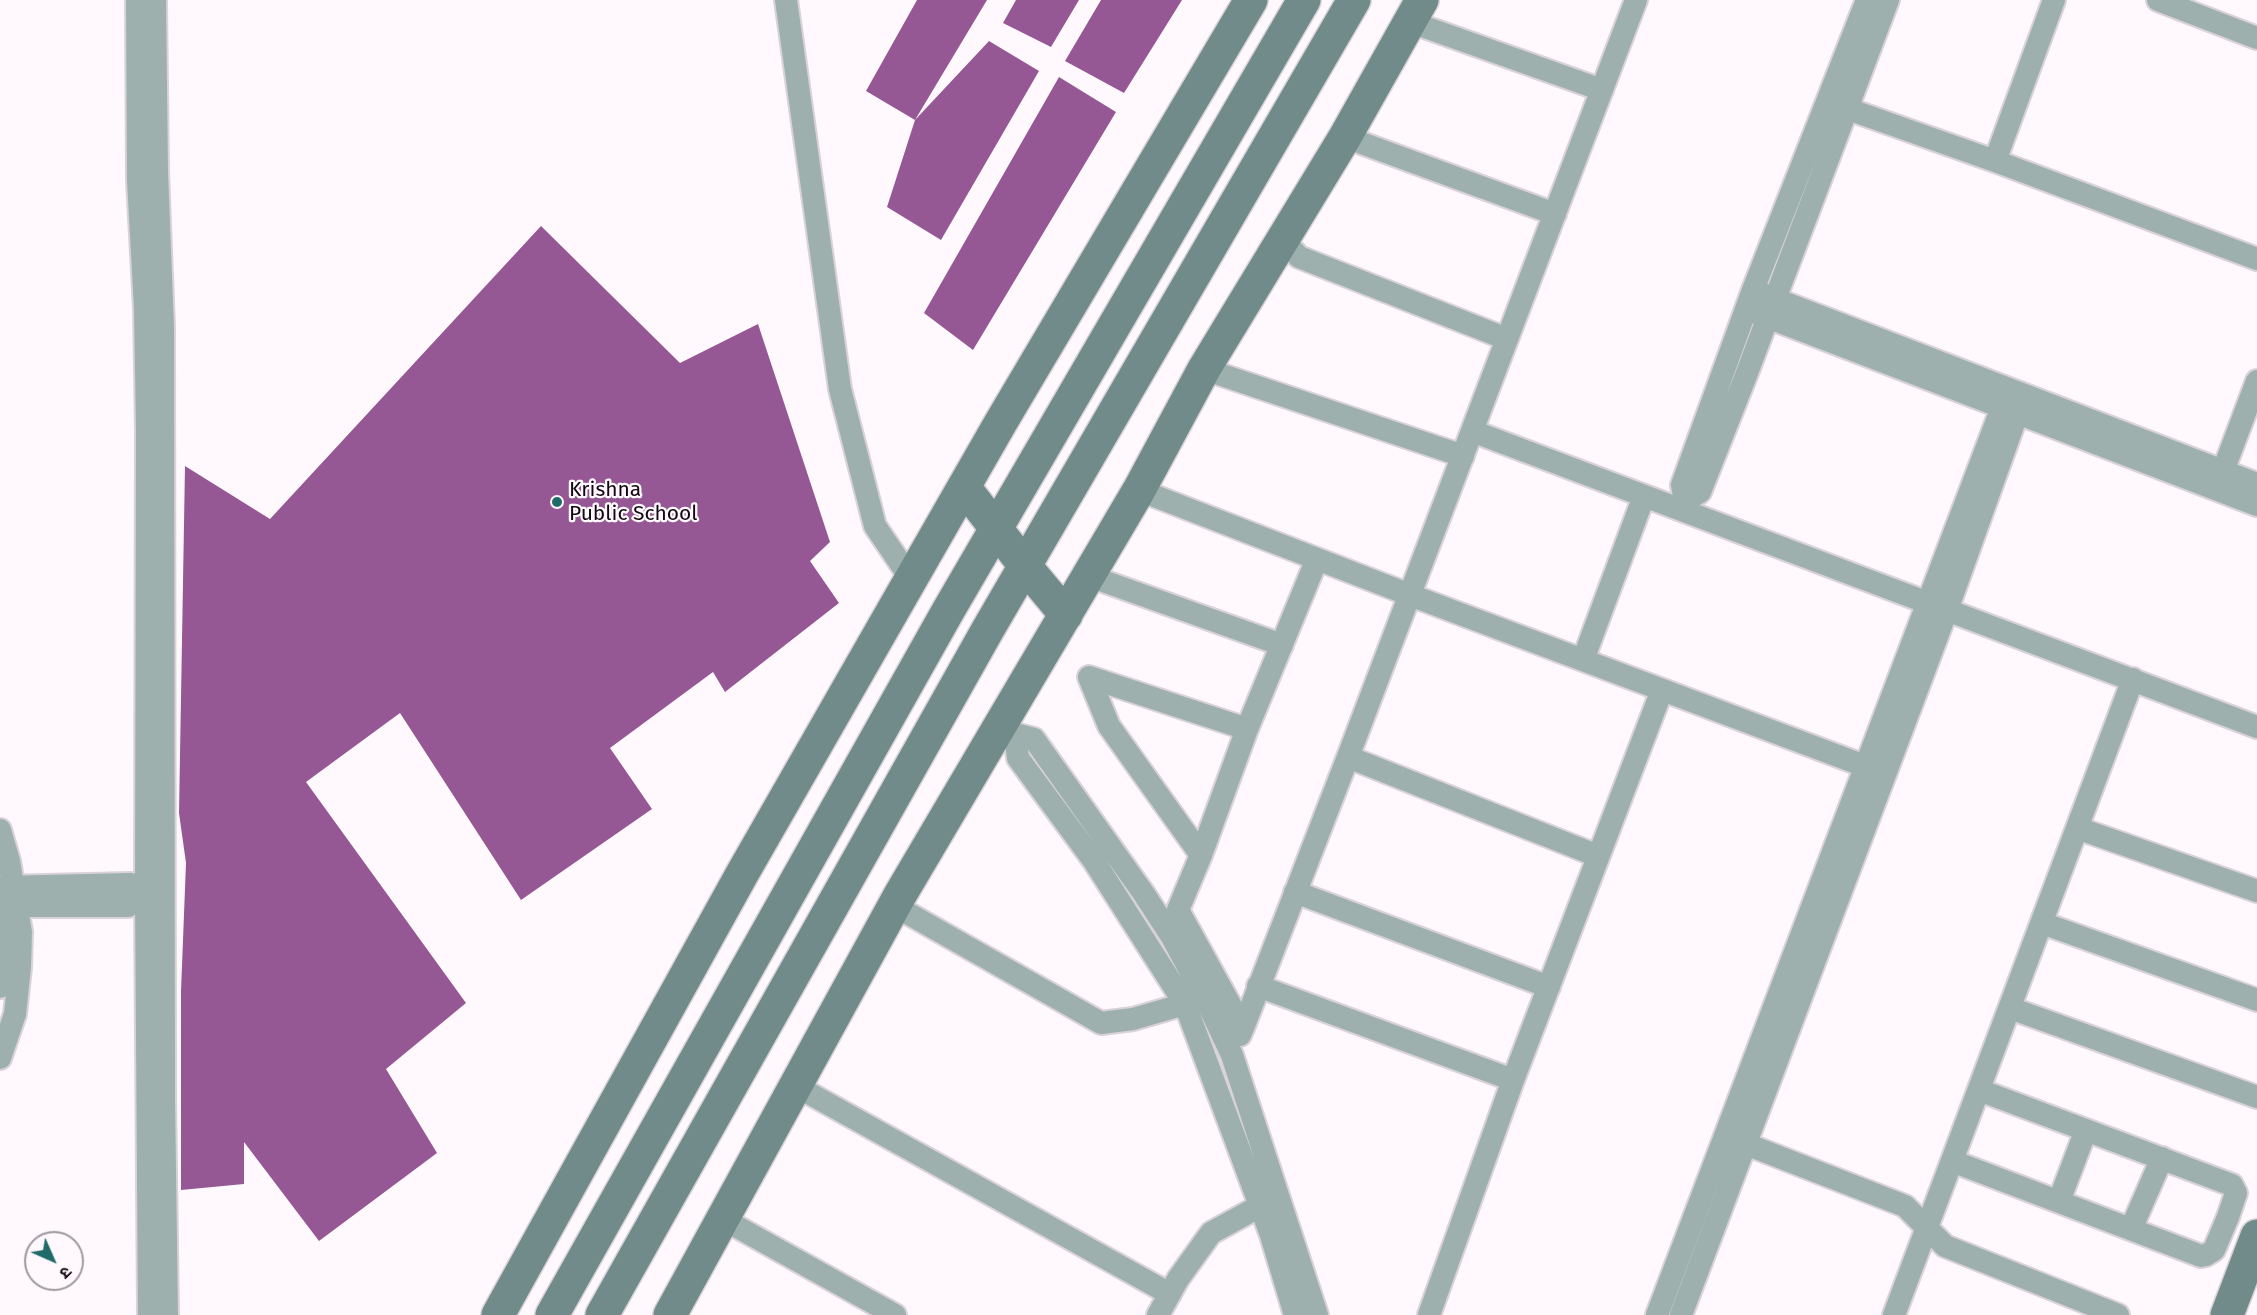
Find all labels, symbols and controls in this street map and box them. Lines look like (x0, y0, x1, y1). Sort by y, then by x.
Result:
place label: Krishna Public School (569, 477, 697, 527)
marker: Krishna Public School (550, 495, 564, 509)
north arrow (24, 1231, 84, 1291)
text: उ (56, 1263, 76, 1283)

